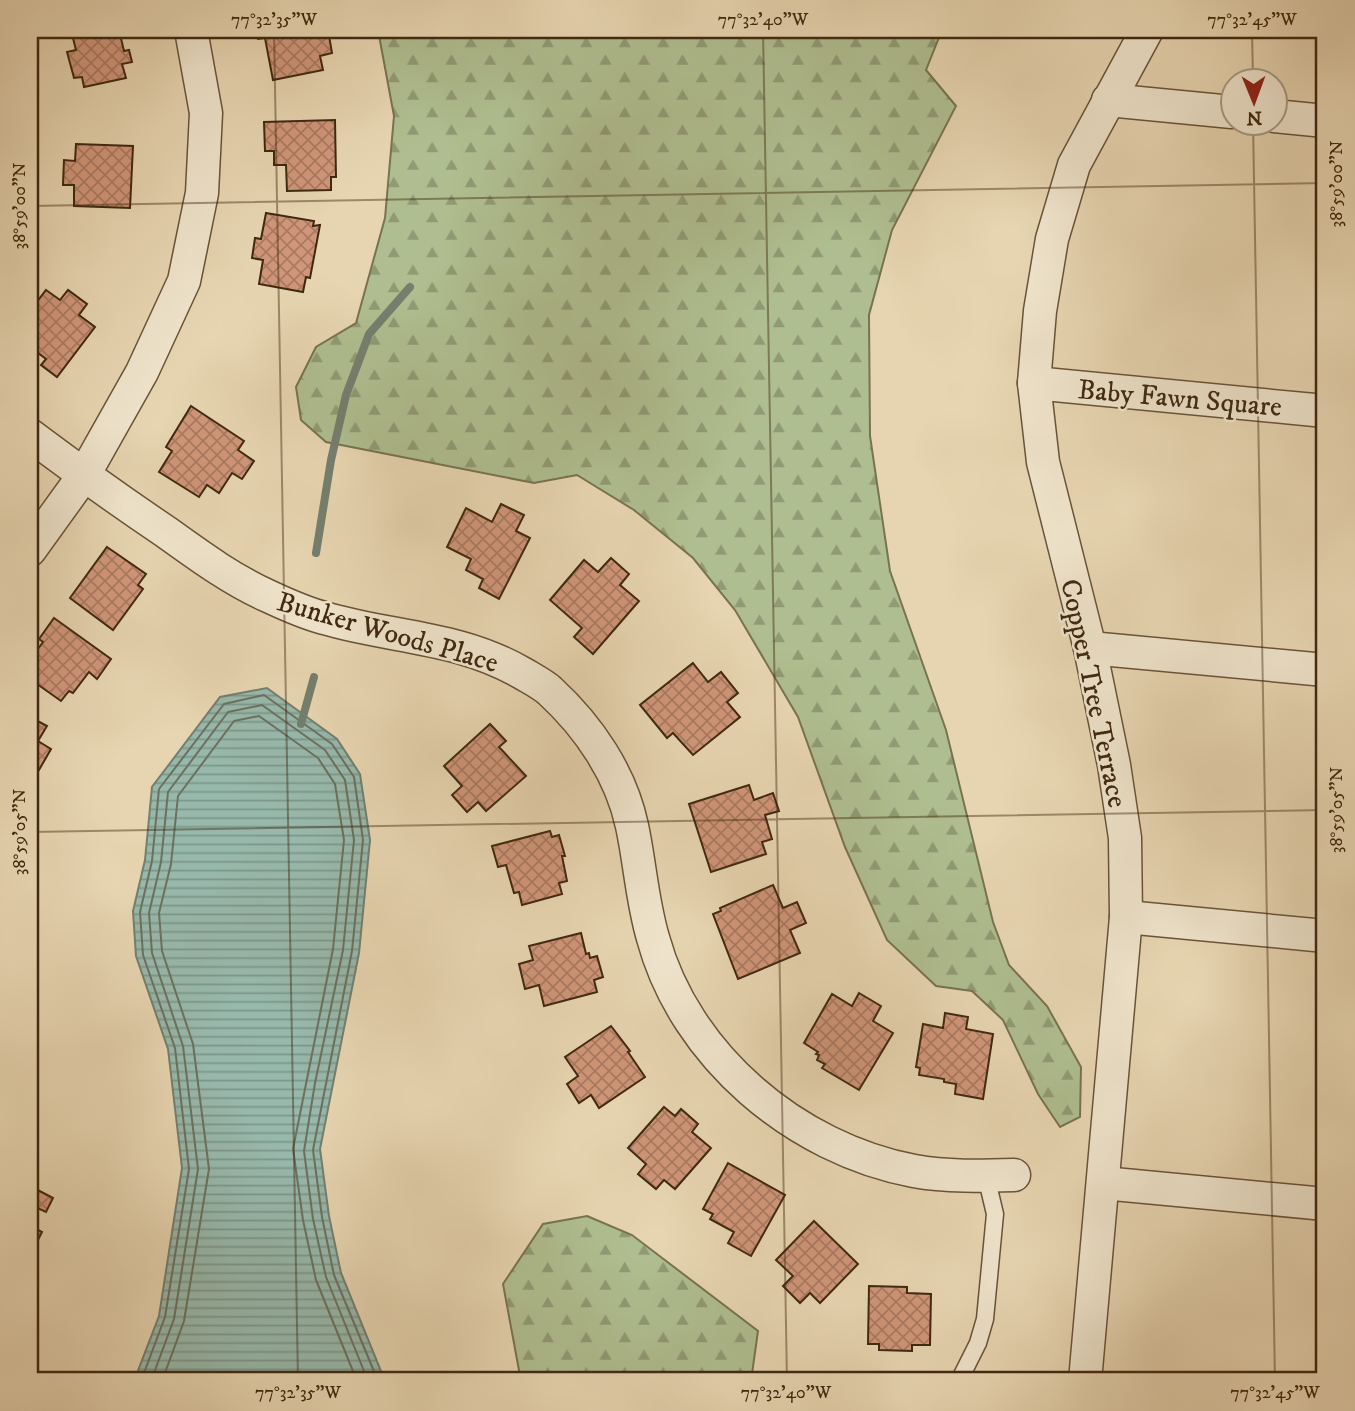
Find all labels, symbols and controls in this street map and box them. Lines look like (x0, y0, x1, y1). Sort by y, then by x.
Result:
text: 77°32'35"W (231, 9, 318, 31)
text: 77°32'40"W (718, 9, 809, 31)
text: 77°32'45"W (1207, 9, 1297, 31)
north arrow (1218, 66, 1288, 136)
text: N (1246, 106, 1262, 129)
text: 38°59'00"N (1326, 140, 1348, 228)
text: 38°59'00"N (9, 162, 31, 250)
street label: Baby Fawn Square (1076, 372, 1283, 425)
street label: Copper Tree Terrace (1052, 576, 1135, 811)
street label: Bunker Woods Place (273, 584, 502, 681)
text: 38°59'05"N (1326, 767, 1348, 853)
text: 38°59'05"N (9, 789, 31, 875)
text: 77°32'35"W (255, 1382, 342, 1404)
text: 77°32'40"W (741, 1382, 832, 1404)
text: 77°32'45"W (1230, 1382, 1320, 1404)

